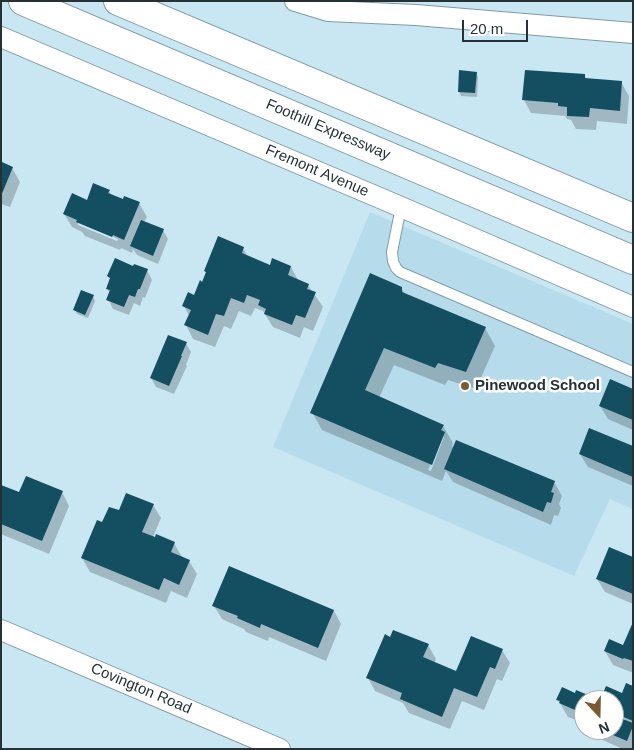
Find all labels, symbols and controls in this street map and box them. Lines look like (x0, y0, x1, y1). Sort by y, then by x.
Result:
scale bar (464, 10, 530, 42)
text: 20 m (470, 20, 503, 37)
street label: Foothill Expressway (263, 96, 393, 164)
street label: Fremont Avenue (263, 141, 371, 201)
place label: Pinewood School (475, 377, 600, 395)
marker: Pinewood School (459, 380, 471, 392)
street label: Covington Road (88, 660, 194, 718)
north arrow (574, 690, 624, 740)
text: N (596, 719, 612, 737)

